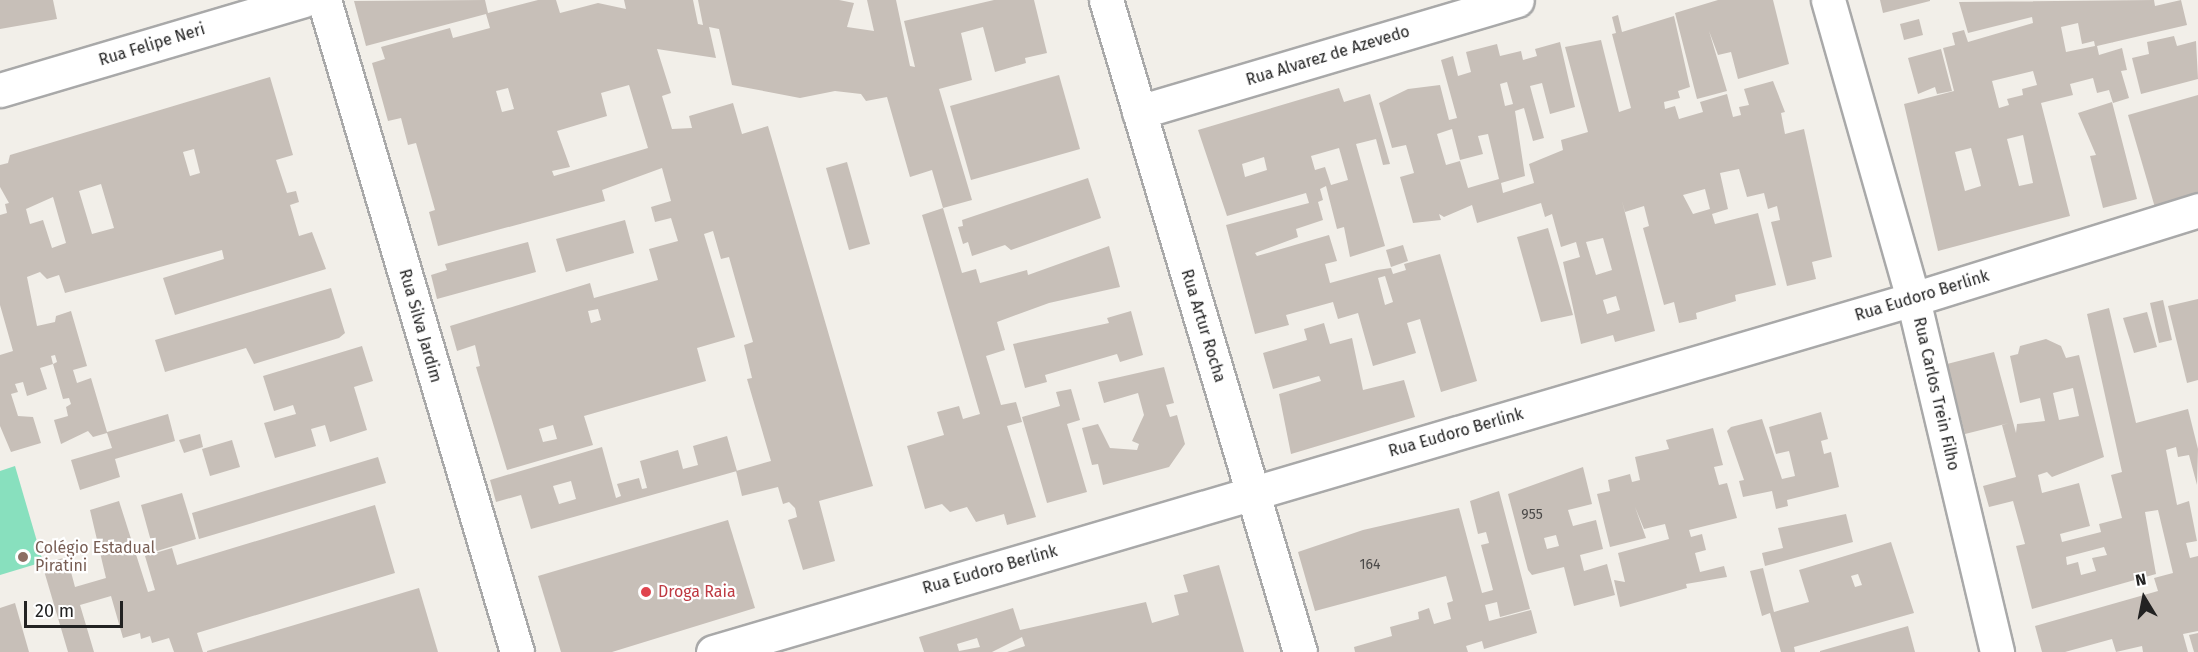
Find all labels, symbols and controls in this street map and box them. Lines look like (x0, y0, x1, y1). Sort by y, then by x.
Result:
street label: Rua Felipe Neri (97, 20, 207, 70)
street label: Rua Alvarez de Azevedo (1244, 22, 1412, 90)
street label: Rua Eudoro Berlink (1853, 266, 1991, 326)
street label: Rua Silva Jardim (395, 267, 445, 385)
street label: Rua Artur Rocha (1177, 267, 1229, 385)
street label: Rua Carlos Trein Filho (1909, 315, 1963, 473)
street label: Rua Eudoro Berlink (1386, 405, 1526, 461)
house number: 955 (1521, 507, 1543, 523)
place label: Colégio Estadual Piratini (35, 538, 155, 576)
street label: Rua Eudoro Berlink (920, 542, 1060, 598)
marker: Colégio Estadual Piratini (16, 550, 30, 564)
house number: 164 (1360, 557, 1380, 573)
north arrow (2114, 568, 2174, 628)
text: N (2134, 570, 2148, 590)
place label: Droga Raia (658, 582, 736, 602)
marker: Droga Raia (639, 585, 653, 599)
scale bar (27, 589, 126, 627)
text: 20 m (35, 600, 74, 622)

